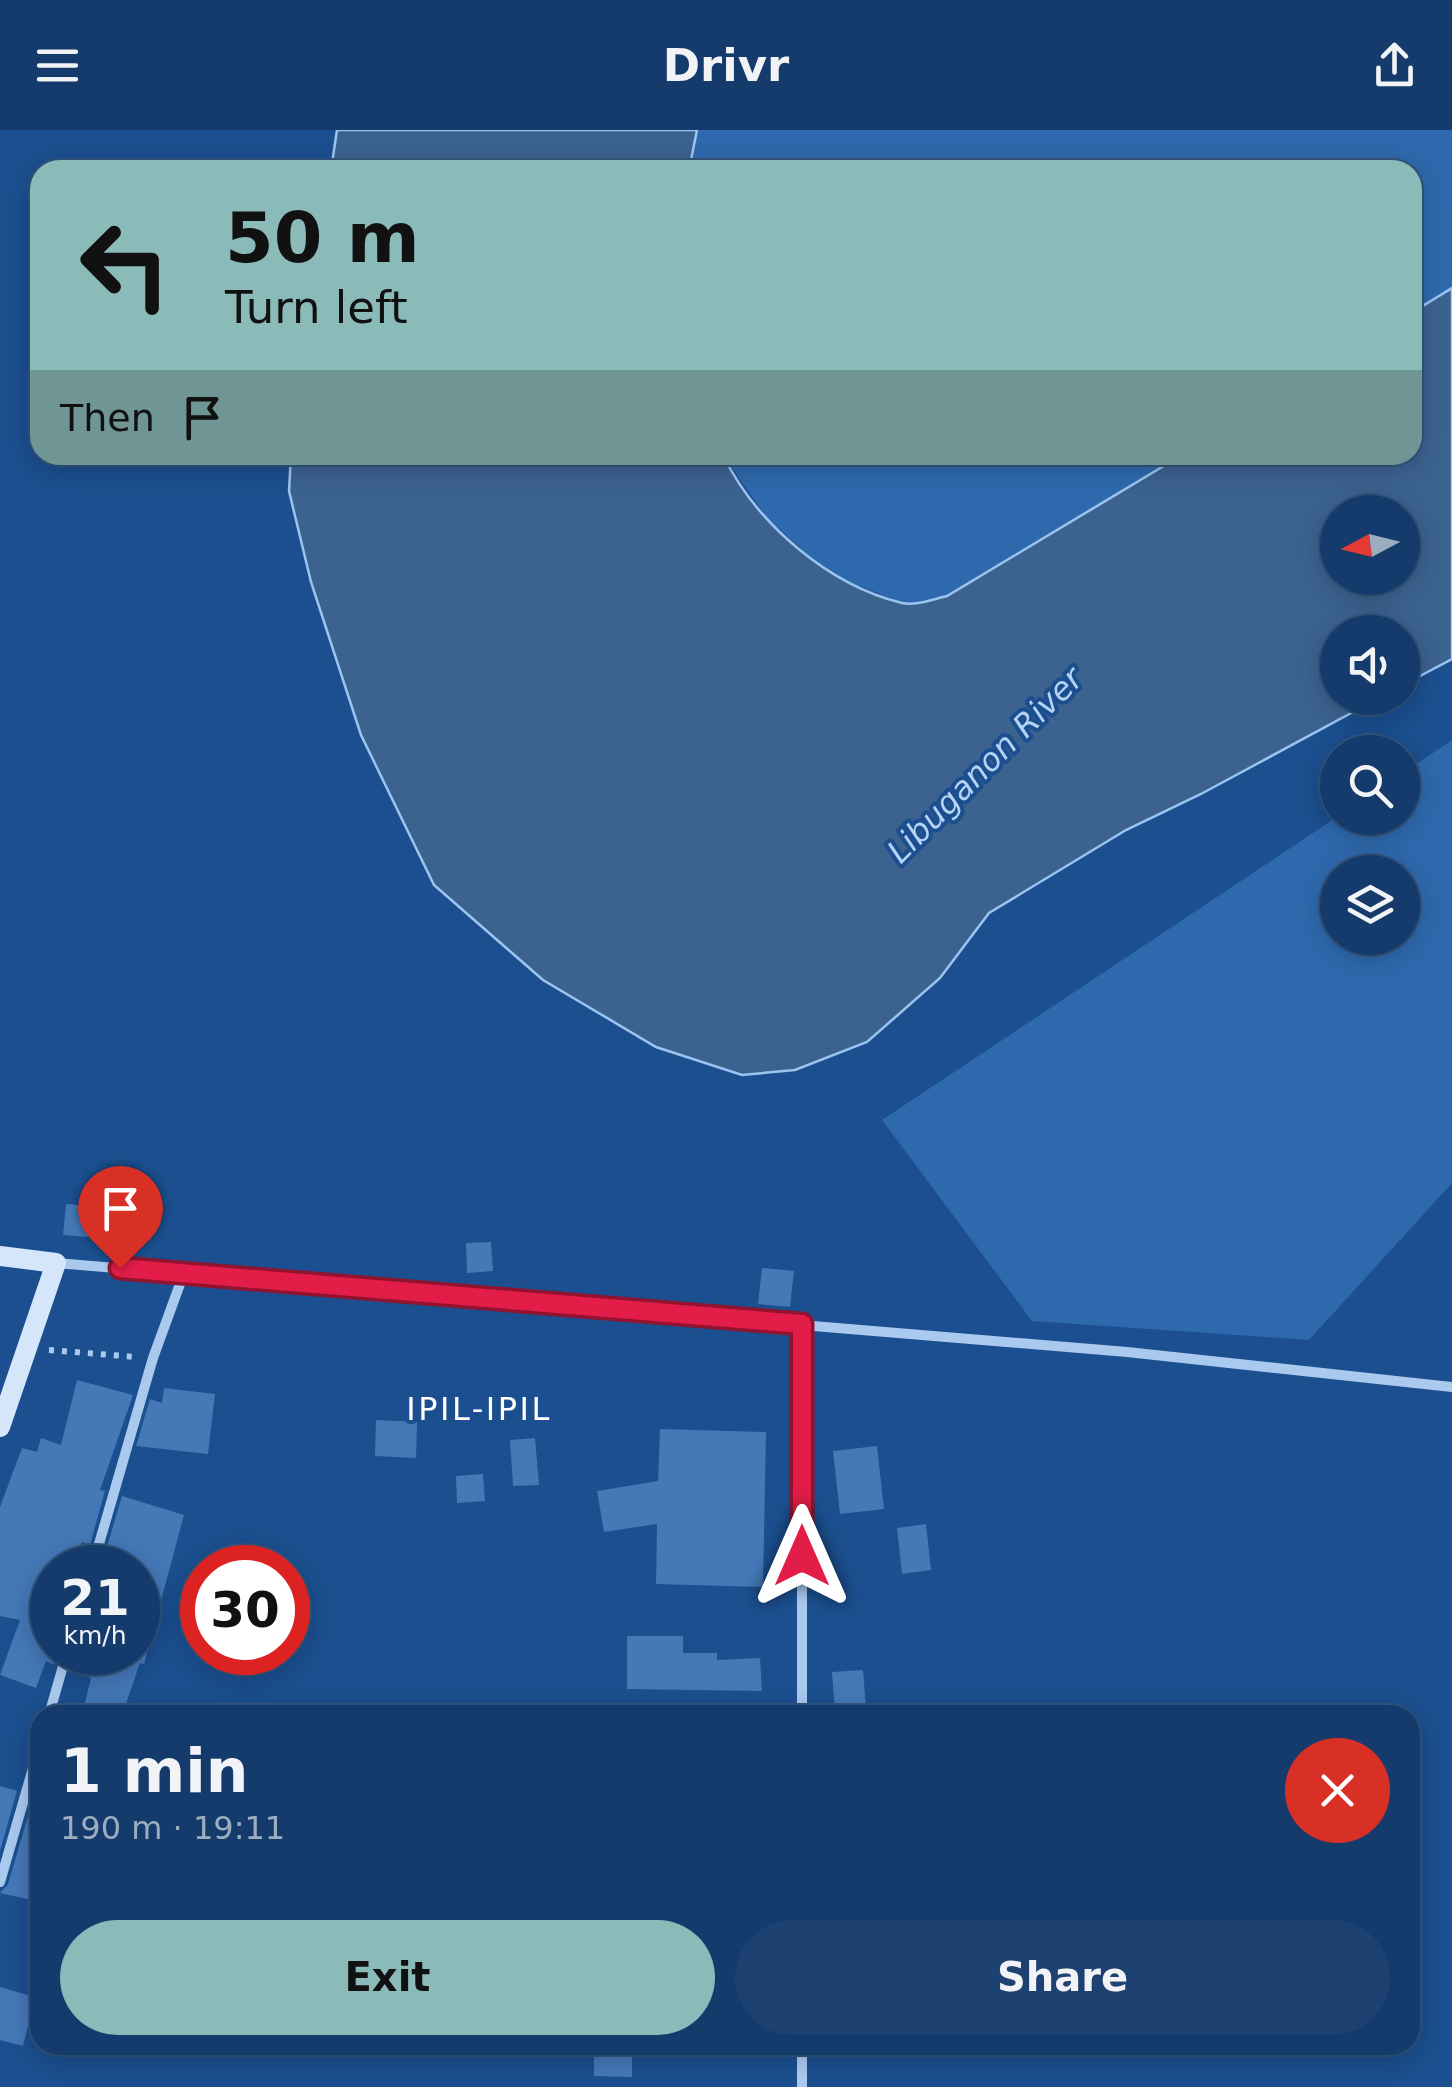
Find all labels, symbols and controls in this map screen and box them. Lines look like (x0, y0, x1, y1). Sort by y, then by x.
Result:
icon: menu (30, 38, 85, 93)
icon: share (1367, 38, 1422, 93)
text: Drivr (663, 39, 789, 92)
text: 50 m (225, 197, 420, 279)
icon: left (60, 200, 190, 330)
text: Turn left (225, 281, 408, 334)
icon: arrive (175, 390, 230, 445)
text: Then (60, 396, 155, 440)
north arrow (1320, 495, 1420, 595)
map controls (1320, 495, 1420, 955)
button: sound (1320, 615, 1420, 715)
water label: Libuganon River (879, 658, 1092, 871)
button: search (1320, 735, 1420, 835)
button: layers (1320, 855, 1420, 955)
pin (78, 1166, 163, 1269)
icon: arrive (93, 1181, 148, 1236)
district label: IPIL-IPIL (406, 1390, 552, 1428)
position arrow (750, 1504, 854, 1608)
speed limit sign: 30 (180, 1545, 310, 1675)
text: 21 (60, 1569, 130, 1627)
text: km/h (63, 1621, 127, 1650)
text: 1 min (60, 1736, 248, 1806)
button: close (1285, 1738, 1390, 1843)
text: 190 m · 19:11 (60, 1809, 285, 1847)
button: Exit (60, 1920, 715, 2035)
button: Share (735, 1920, 1390, 2035)

